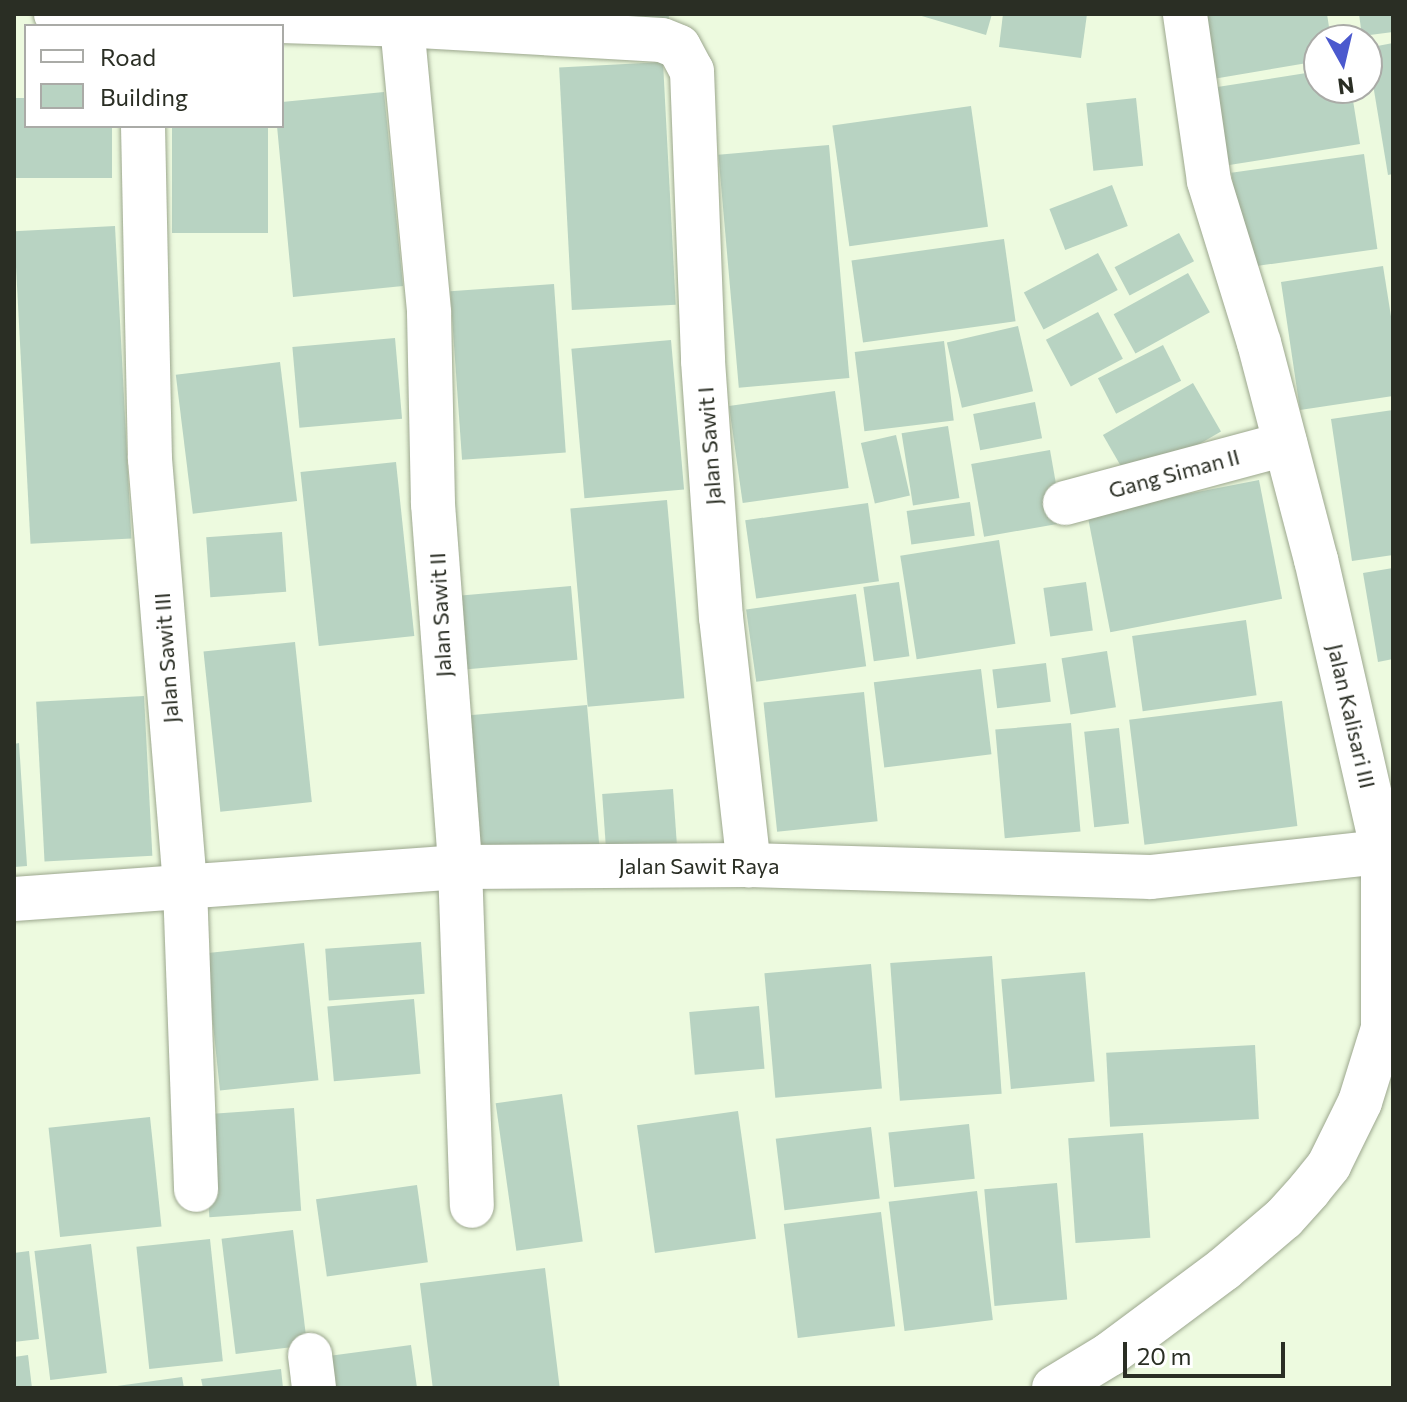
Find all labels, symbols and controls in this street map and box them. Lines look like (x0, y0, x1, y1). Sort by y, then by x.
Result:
legend (24, 24, 284, 128)
north arrow (1303, 24, 1383, 104)
text: Road (100, 42, 156, 71)
text: N (1336, 72, 1356, 101)
text: Building (100, 82, 188, 111)
street label: Jalan Sawit I (692, 386, 726, 506)
street label: Gang Siman II (1106, 443, 1242, 503)
street label: Jalan Sawit II (424, 552, 456, 678)
street label: Jalan Sawit III (148, 592, 184, 724)
street label: Jalan Kalisari III (1322, 641, 1382, 791)
street label: Jalan Sawit Raya (618, 853, 780, 879)
scale bar (1127, 1326, 1289, 1376)
text: 20 m (1137, 1341, 1191, 1370)

